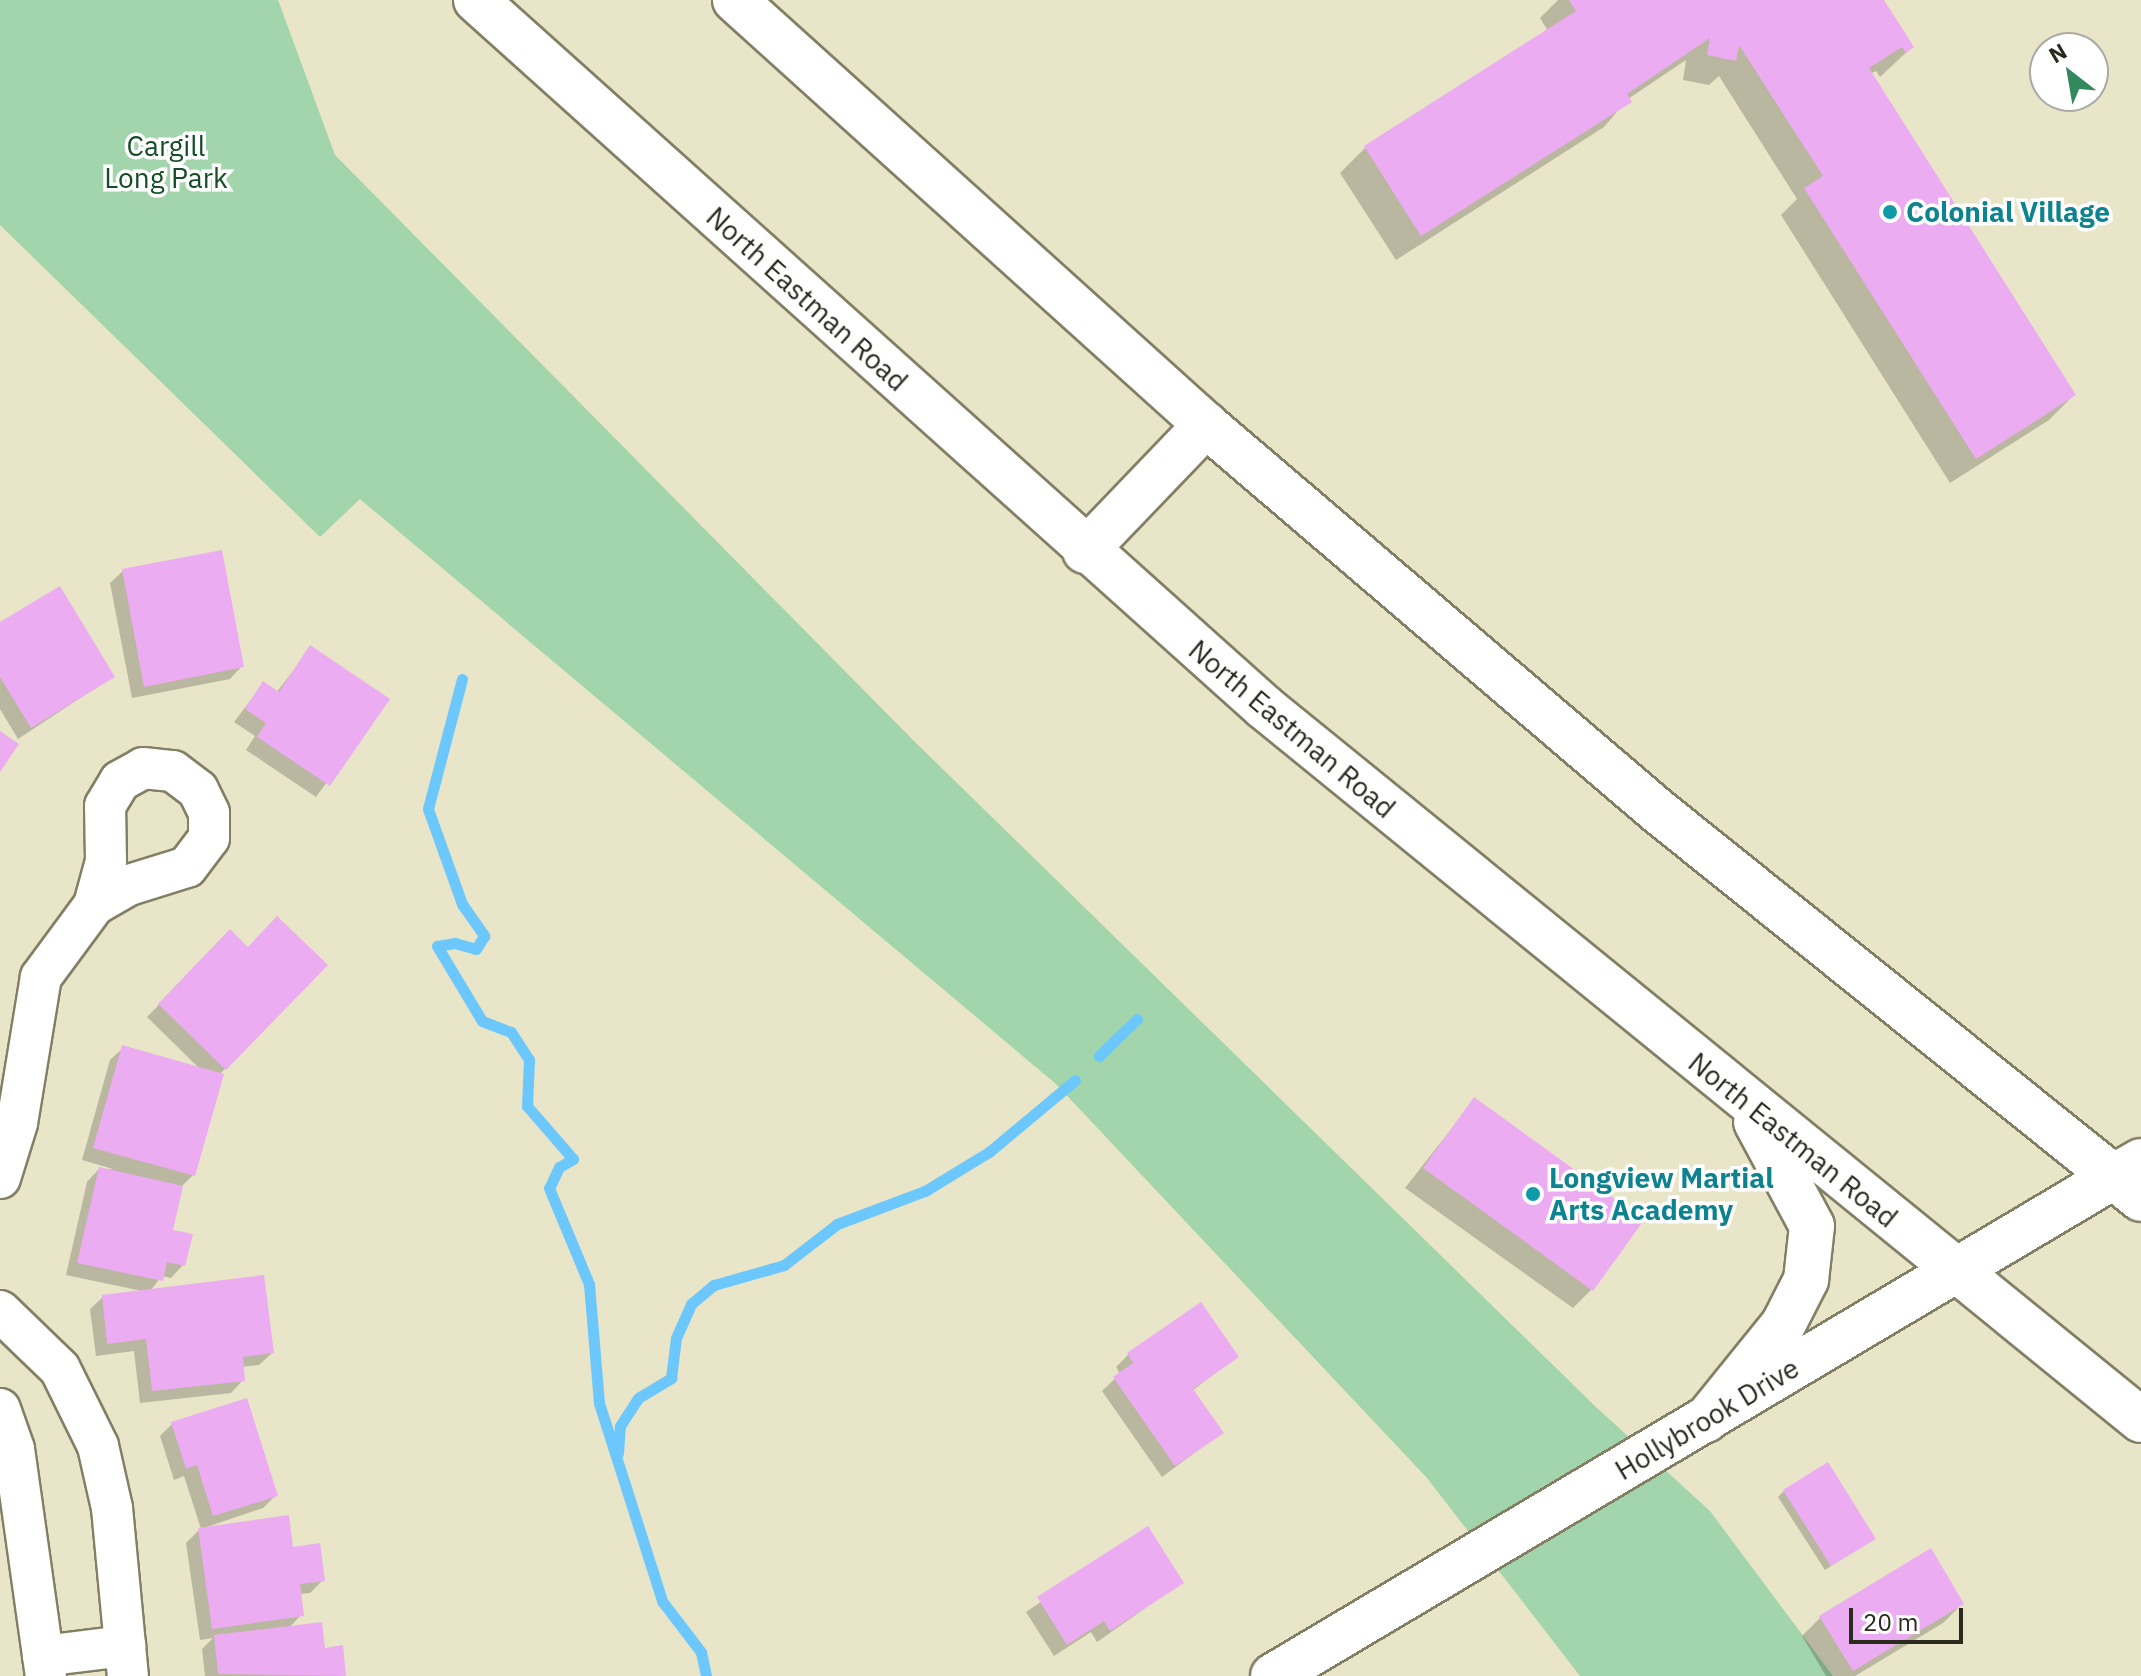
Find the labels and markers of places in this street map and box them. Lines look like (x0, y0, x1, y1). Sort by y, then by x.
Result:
place label: Colonial Village (1906, 195, 2110, 229)
marker: Colonial Village (1881, 203, 1899, 221)
place label: Longview Martial Arts Academy (1549, 1161, 1774, 1227)
marker: Longview Martial Arts Academy (1524, 1185, 1542, 1203)

